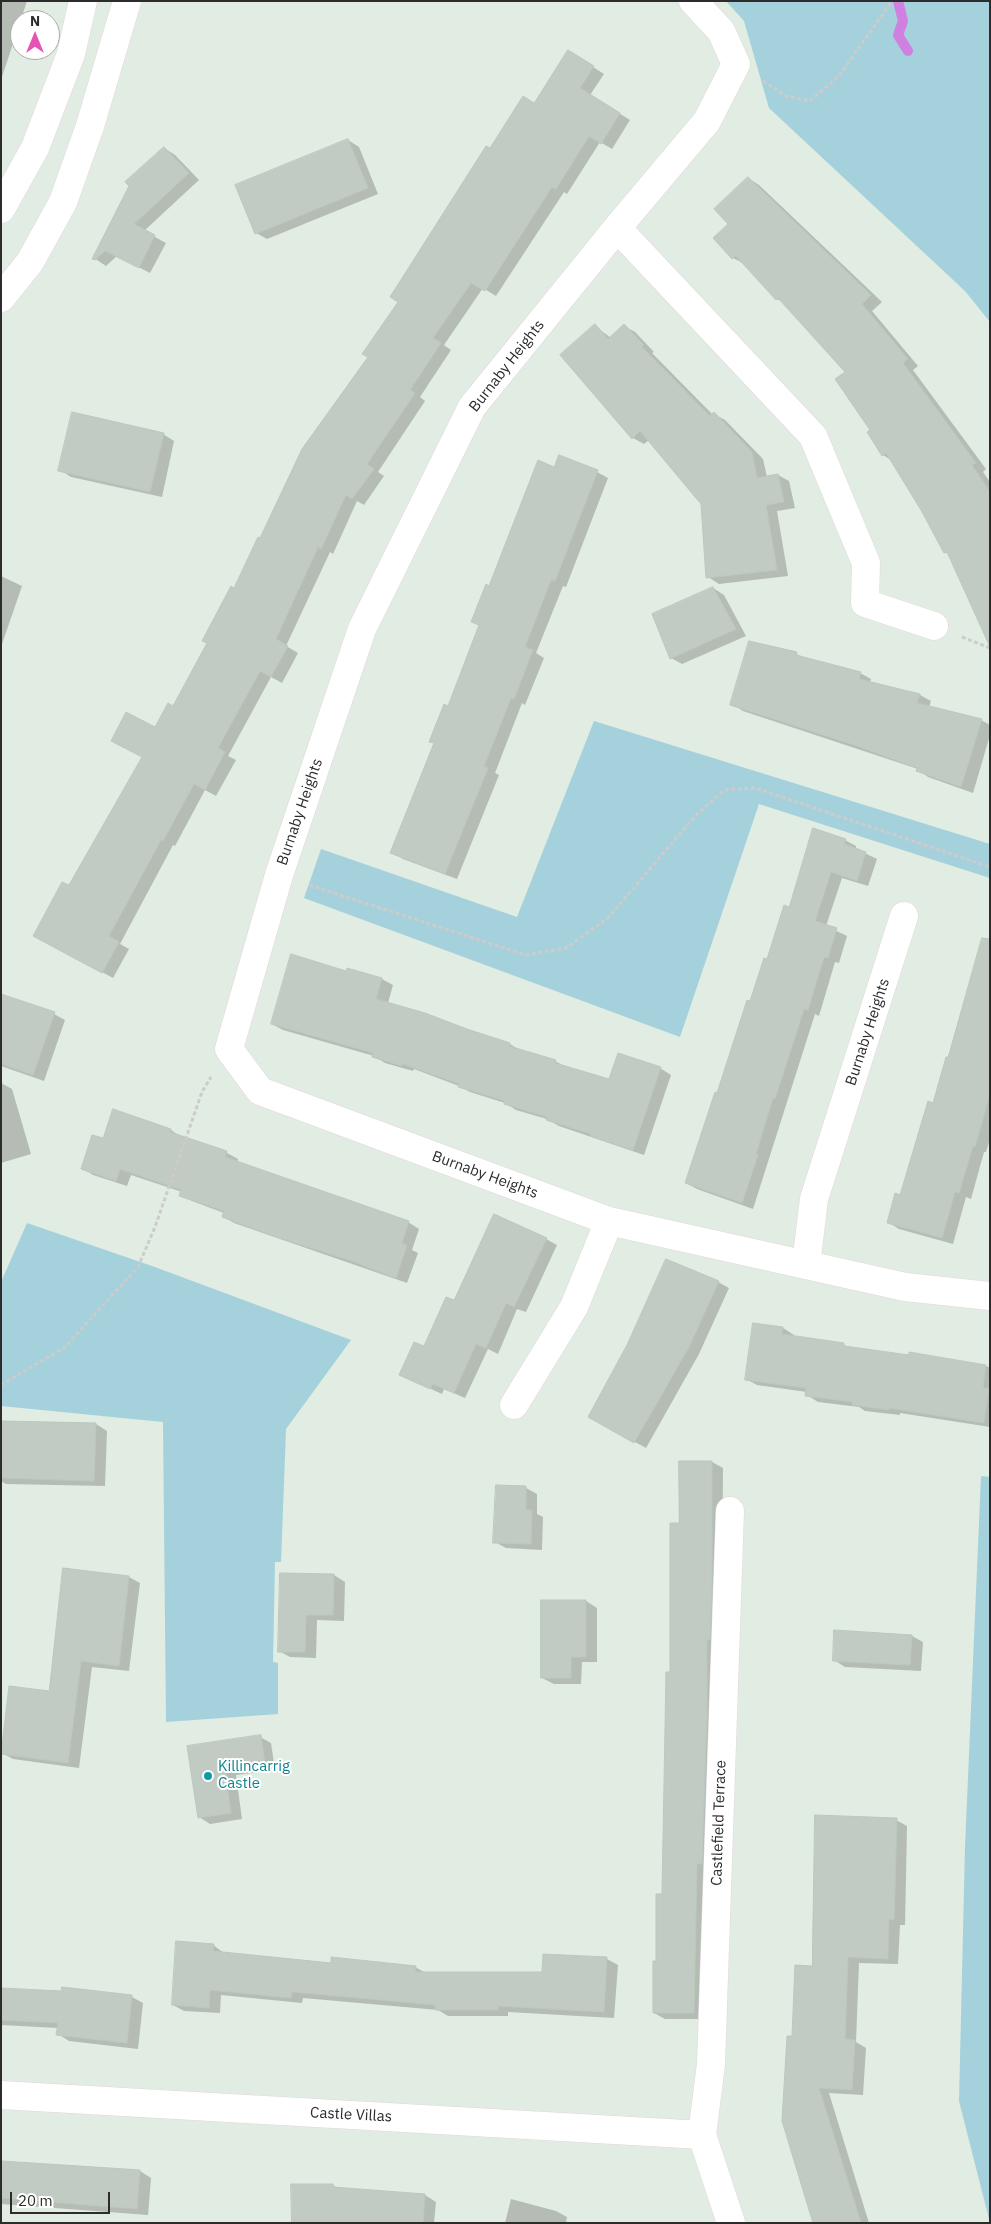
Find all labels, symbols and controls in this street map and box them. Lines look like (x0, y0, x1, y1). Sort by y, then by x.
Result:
north arrow (10, 10, 60, 60)
text: N (30, 12, 40, 30)
street label: Burnaby Heights (466, 316, 548, 416)
street label: Burnaby Heights (273, 756, 327, 868)
street label: Burnaby Heights (842, 976, 894, 1088)
street label: Burnaby Heights (429, 1147, 541, 1203)
place label: Killincarrig Castle (218, 1758, 290, 1793)
street label: Castlefield Terrace (708, 1760, 730, 1886)
marker: Killincarrig Castle (202, 1770, 214, 1782)
street label: Castle Villas (310, 2104, 392, 2126)
scale bar (12, 2182, 112, 2214)
text: 20 m (18, 2191, 53, 2210)

